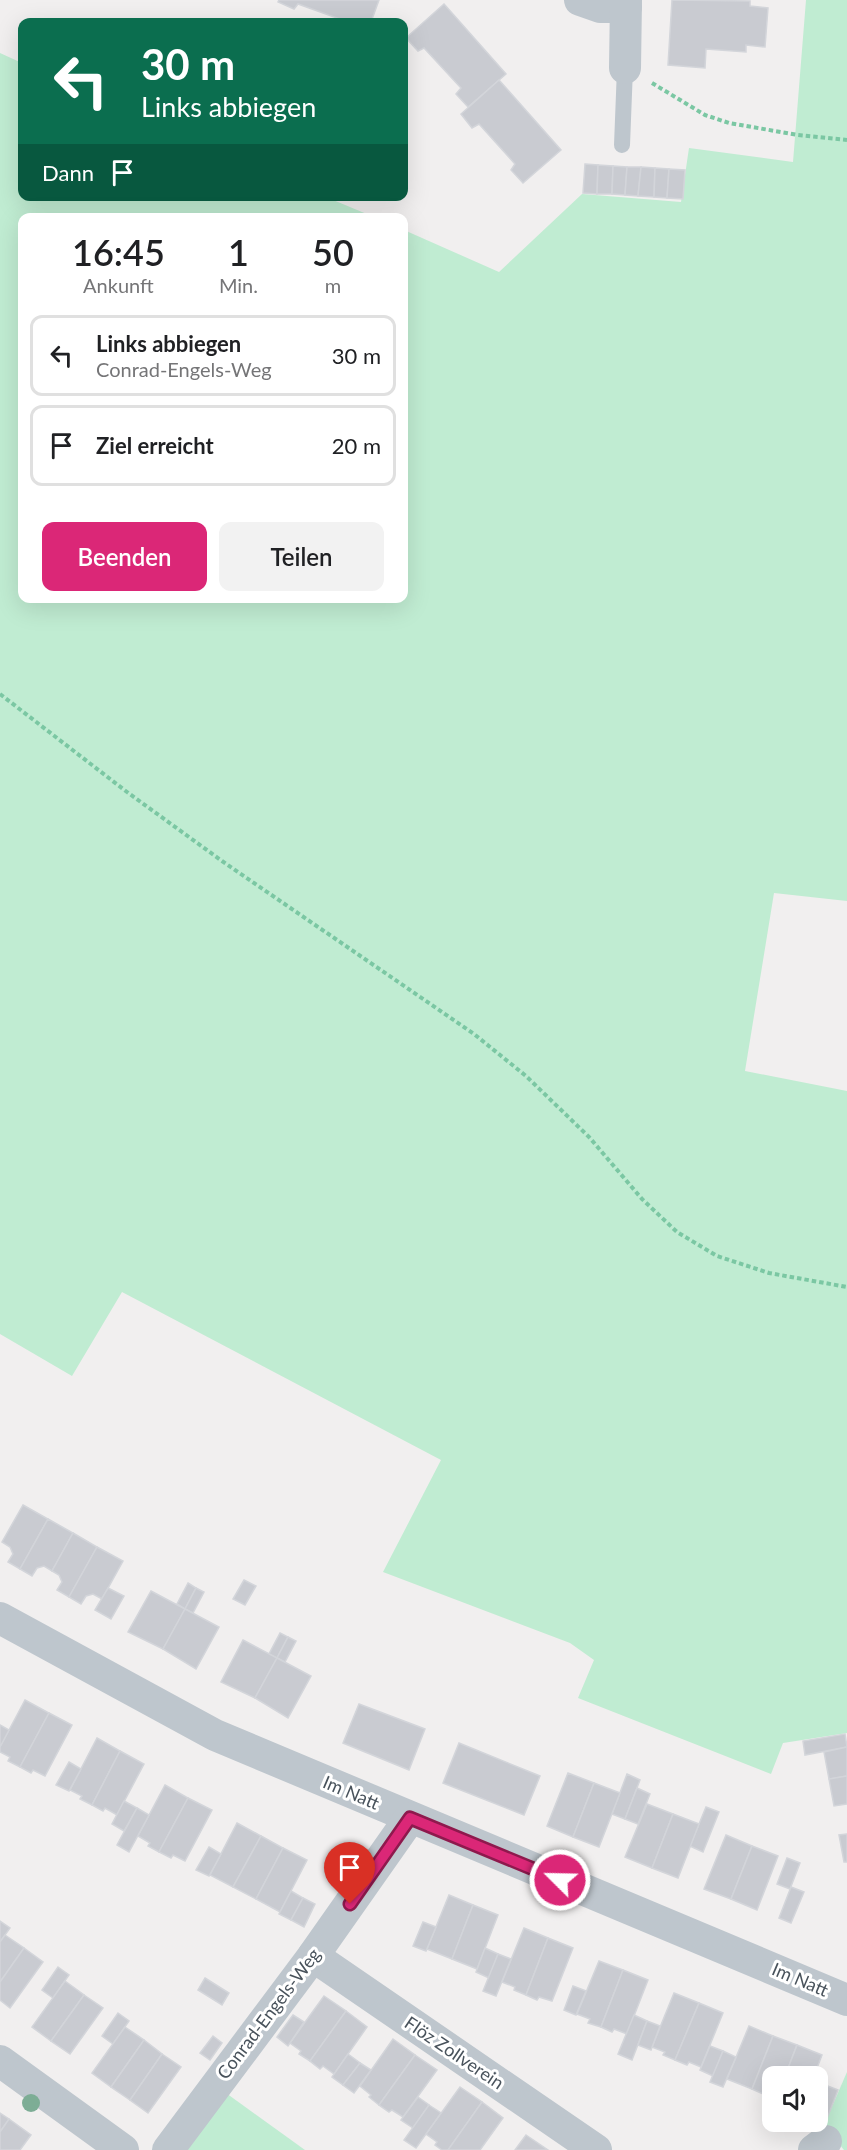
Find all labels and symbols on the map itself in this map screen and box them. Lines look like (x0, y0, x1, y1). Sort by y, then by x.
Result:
street label: Im Natt (320, 1770, 383, 1814)
pin (324, 1842, 375, 1904)
position arrow (528, 1848, 592, 1912)
street label: Conrad-Engels-Weg (212, 1944, 325, 2083)
street label: Im Natt (769, 1957, 832, 2001)
street label: Flöz Zollverein (401, 2011, 508, 2093)

